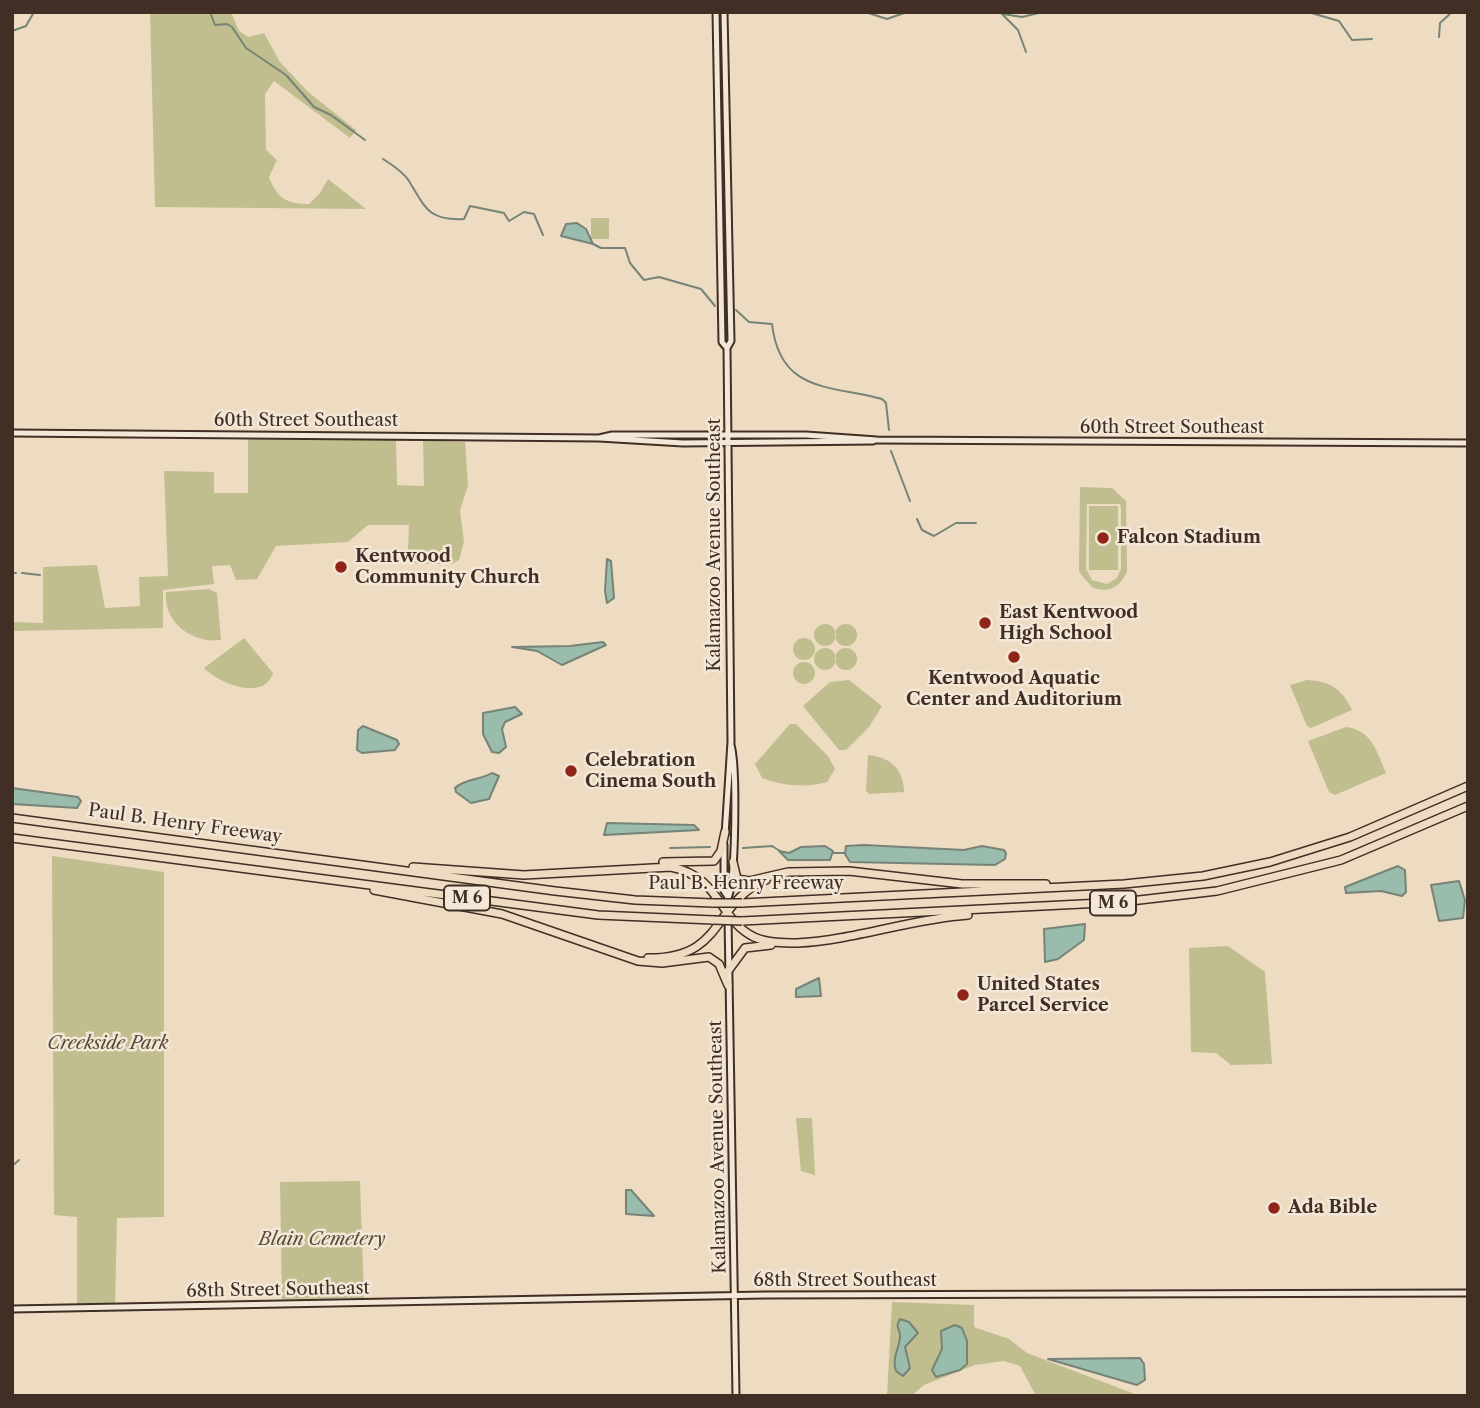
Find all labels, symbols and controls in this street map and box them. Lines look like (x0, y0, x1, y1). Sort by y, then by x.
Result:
street label: 60th Street Southeast (214, 410, 398, 432)
street label: 60th Street Southeast (1080, 417, 1264, 439)
street label: Kalamazoo Avenue Southeast (704, 418, 726, 672)
place label: Falcon Stadium (1117, 527, 1261, 549)
marker: Falcon Stadium (1095, 530, 1111, 546)
place label: Kentwood Community Church (355, 546, 540, 588)
marker: Kentwood Community Church (333, 559, 349, 575)
place label: East Kentwood High School (999, 602, 1138, 644)
marker: East Kentwood High School (977, 615, 993, 631)
marker: Kentwood Aquatic Center and Auditorium (1006, 649, 1022, 665)
place label: Kentwood Aquatic Center and Auditorium (906, 668, 1122, 710)
place label: Celebration Cinema South (585, 750, 716, 792)
marker: Celebration Cinema South (563, 763, 579, 779)
street label: Paul B. Henry Freeway (87, 800, 283, 848)
street label: Paul B. Henry Freeway (648, 873, 844, 895)
road number: M 6 (444, 885, 490, 910)
road number: M 6 (1090, 890, 1136, 916)
place label: United States Parcel Service (977, 974, 1109, 1016)
marker: United States Parcel Service (955, 987, 971, 1003)
street label: Kalamazoo Avenue Southeast (705, 1020, 731, 1274)
park label: Creekside Park (47, 1033, 169, 1055)
place label: Ada Bible (1288, 1197, 1377, 1219)
marker: Ada Bible (1266, 1200, 1282, 1216)
park label: Blain Cemetery (259, 1229, 385, 1251)
street label: 68th Street Southeast (753, 1270, 937, 1292)
street label: 68th Street Southeast (186, 1278, 370, 1302)

